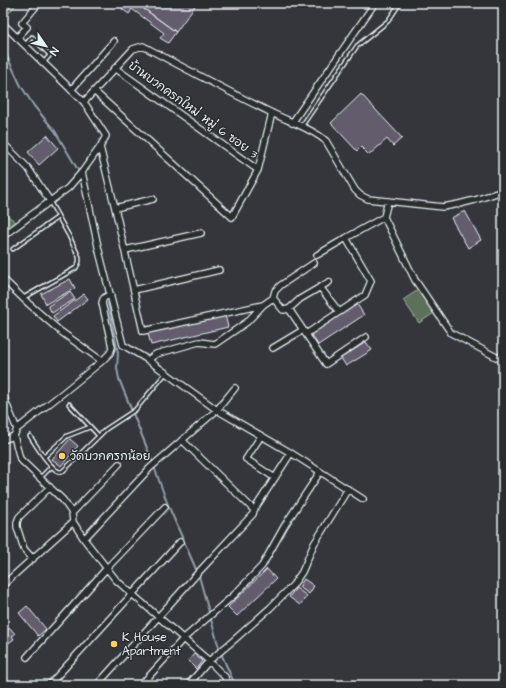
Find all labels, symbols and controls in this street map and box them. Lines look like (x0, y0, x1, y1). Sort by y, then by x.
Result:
north arrow (26, 26, 66, 66)
text: N (46, 44, 62, 58)
street label: บ้านบวกครกใหม่ หมู่ 6 ซอย 3 (125, 57, 261, 163)
place label: วัดบวกครกน้อย (70, 448, 151, 465)
marker: วัดบวกครกน้อย (57, 451, 67, 461)
place label: K House Apartment (122, 629, 181, 660)
marker: K House Apartment (109, 639, 119, 649)

